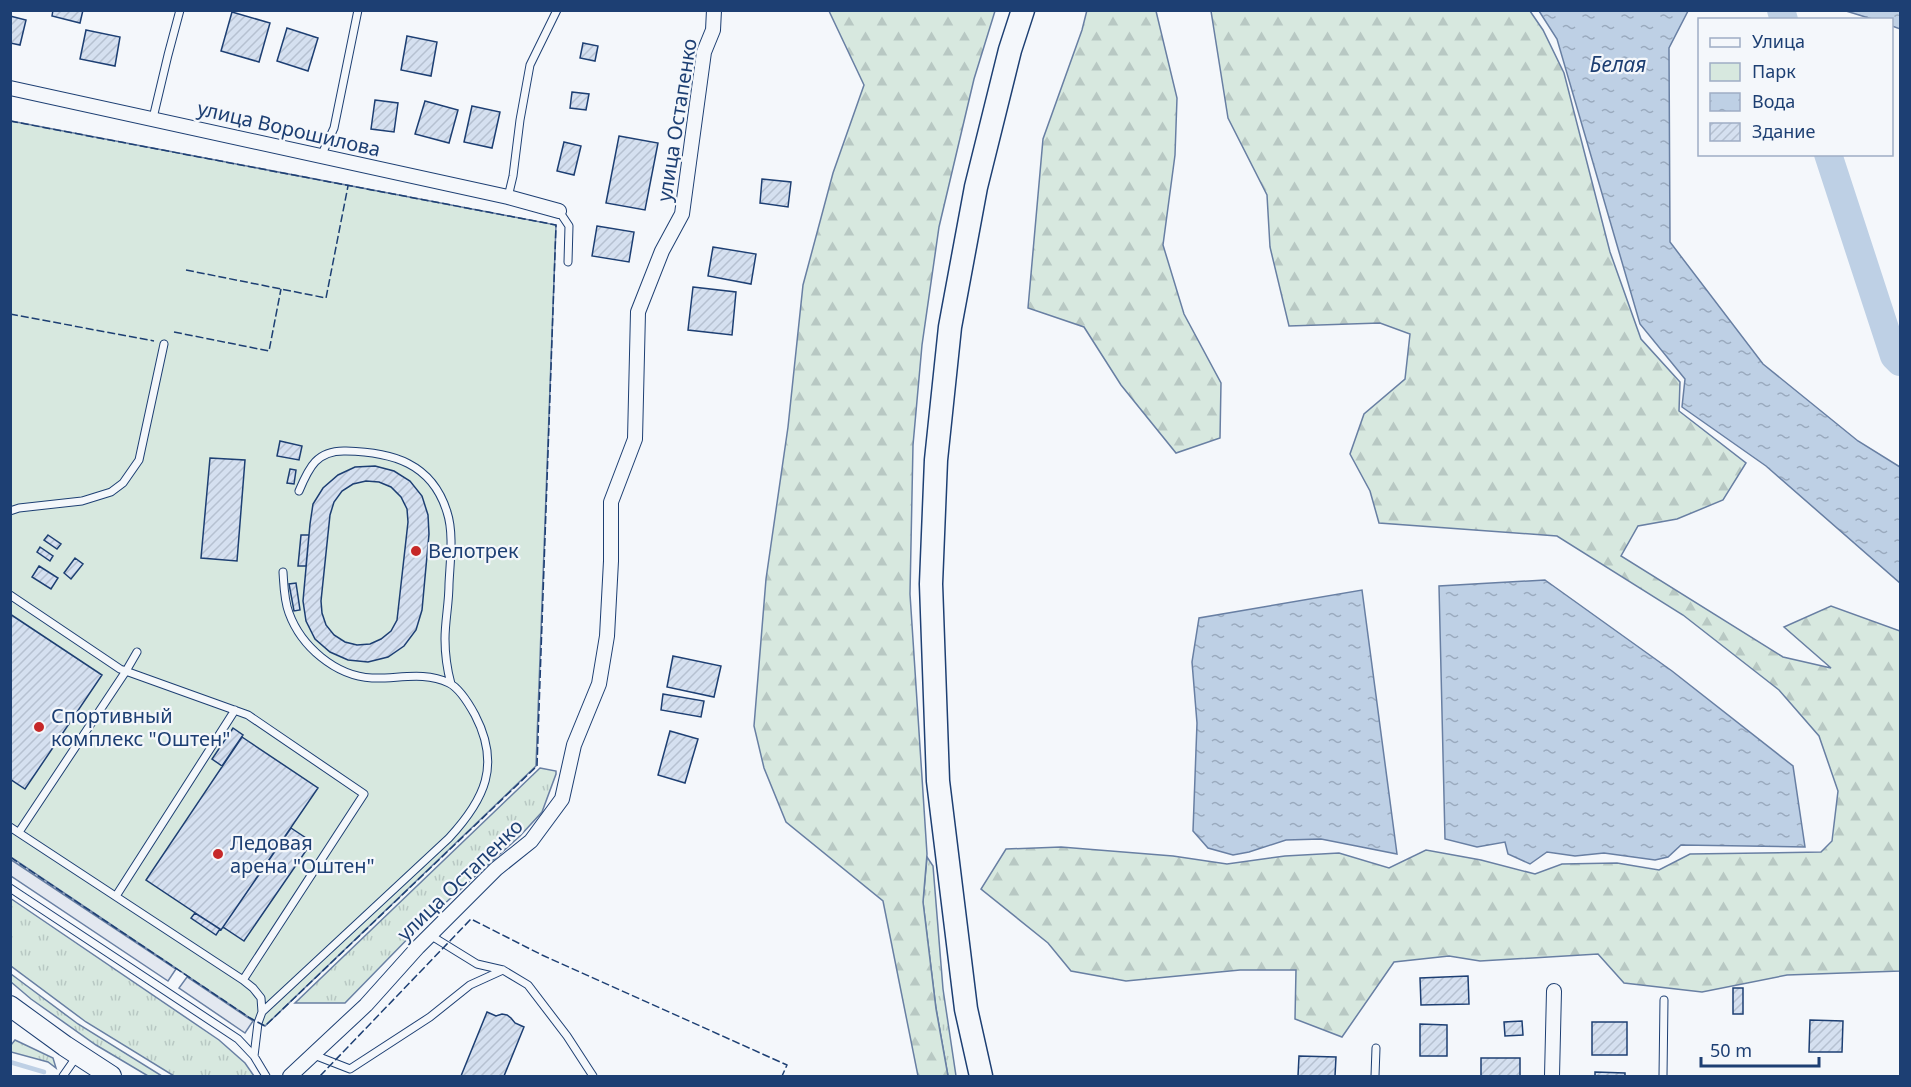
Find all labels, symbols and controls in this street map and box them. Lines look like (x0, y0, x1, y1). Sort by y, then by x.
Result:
legend (1698, 18, 1893, 156)
text: Улица (1752, 29, 1805, 53)
street label: улица Остапенко (650, 36, 703, 203)
water label: Белая (1590, 50, 1646, 78)
text: Парк (1752, 59, 1796, 83)
text: Вода (1752, 89, 1795, 113)
street label: улица Ворошилова (195, 94, 383, 163)
text: Здание (1752, 119, 1816, 143)
place label: Велотрек (428, 537, 519, 564)
marker: Велотрек (409, 544, 423, 558)
place label: Спортивный комплекс "Оштен" (51, 702, 230, 752)
marker: Спортивный комплекс "Оштен" (32, 720, 46, 734)
street label: улица Остапенко (391, 813, 528, 947)
place label: Ледовая арена "Оштен" (230, 829, 375, 879)
marker: Ледовая арена "Оштен" (211, 847, 225, 861)
scale bar (1701, 1030, 1820, 1068)
text: 50 m (1710, 1038, 1752, 1062)

